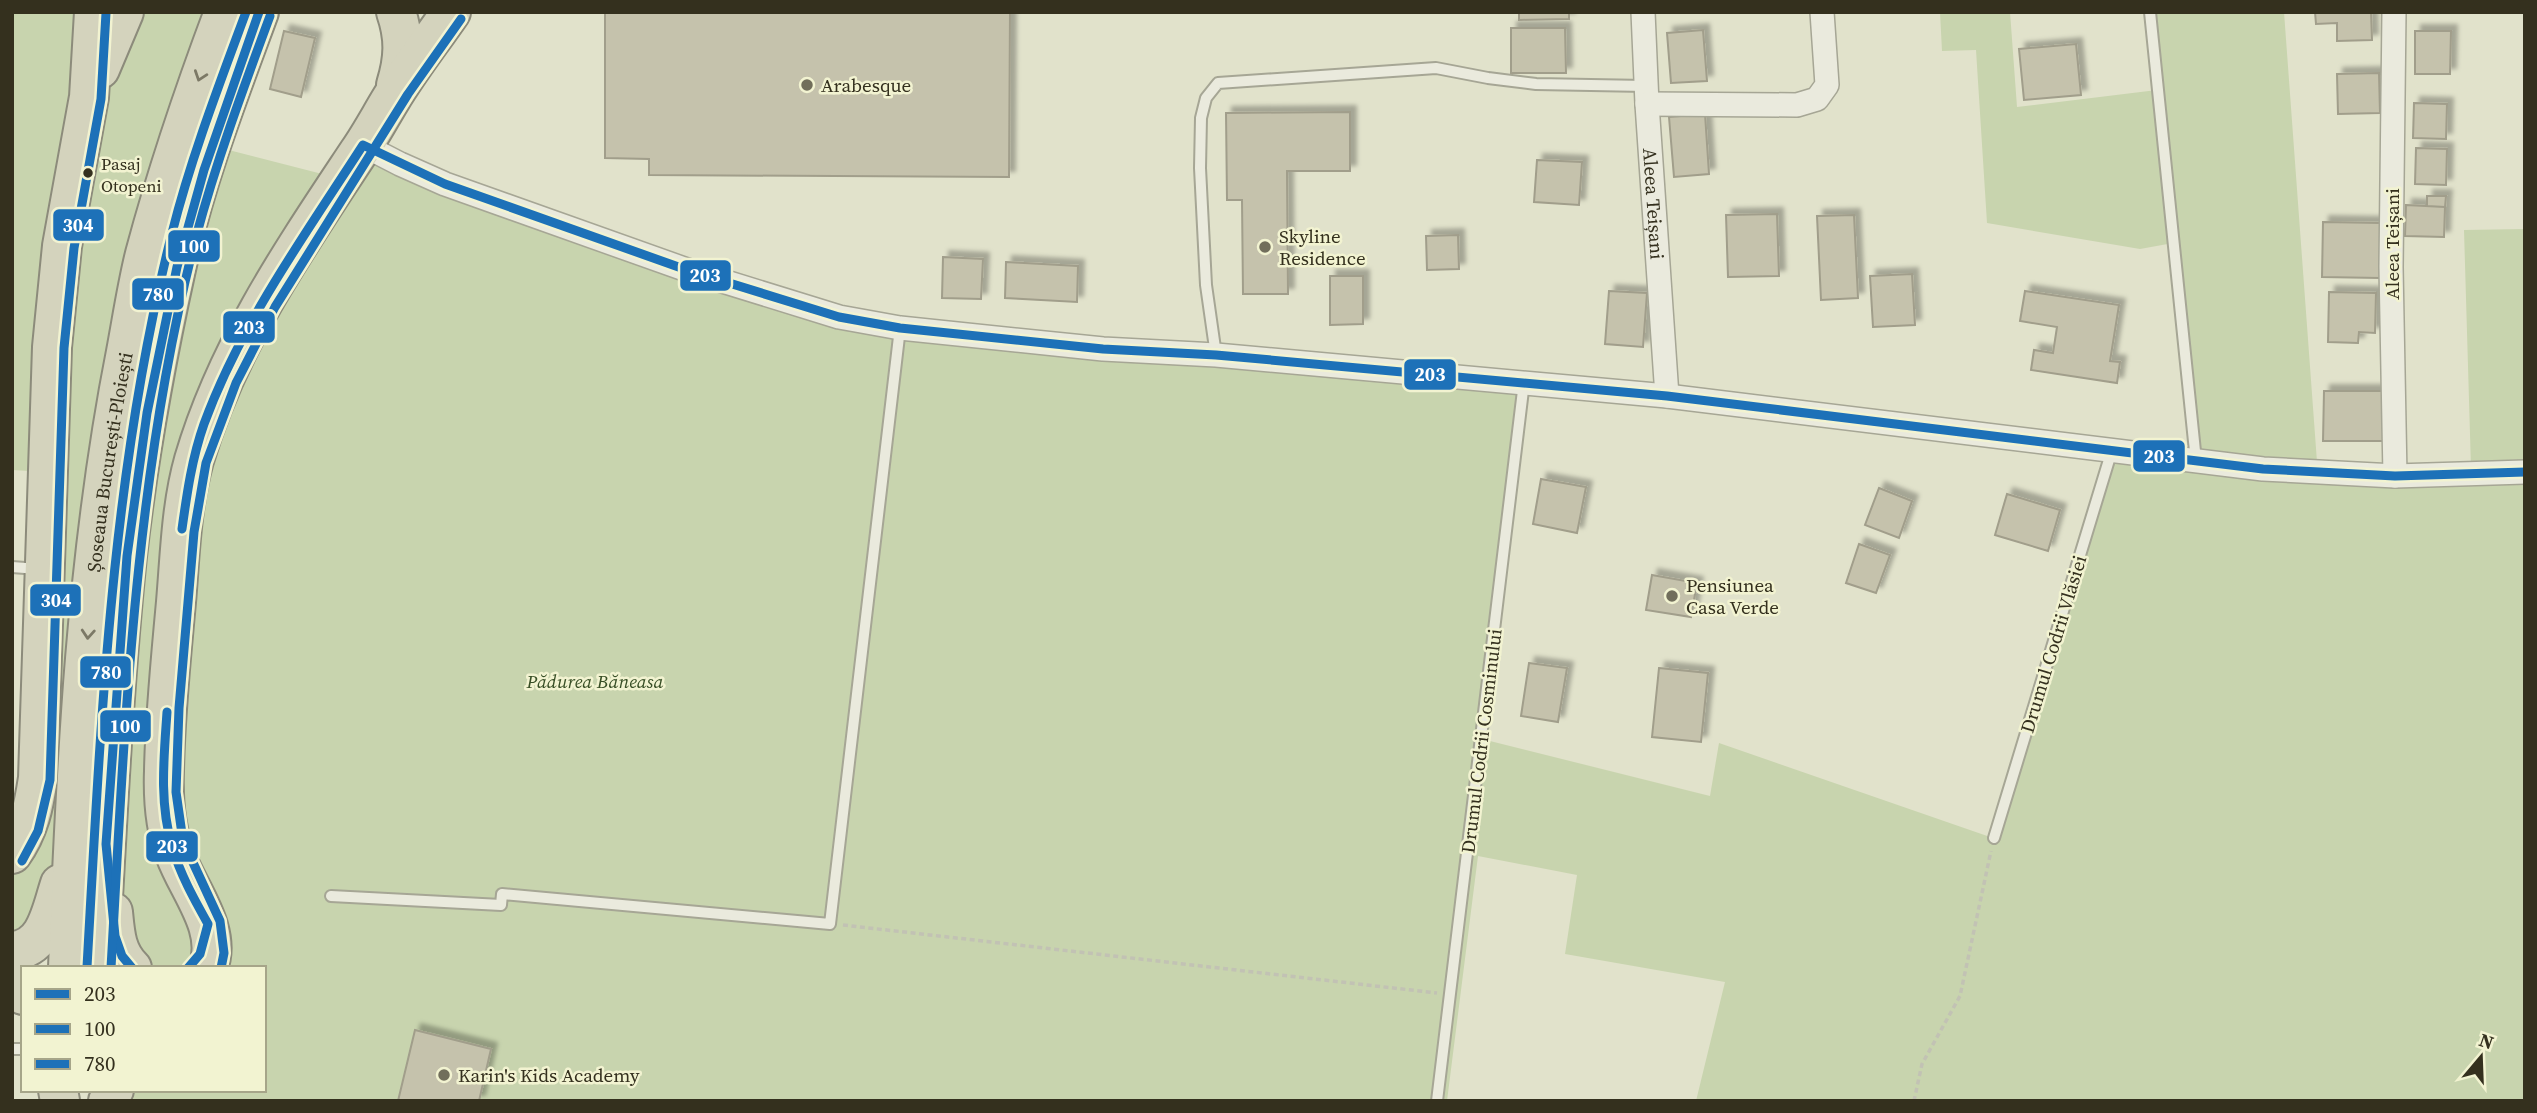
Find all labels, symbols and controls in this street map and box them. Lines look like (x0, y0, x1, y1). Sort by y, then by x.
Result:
one-way arrow (194, 70, 208, 82)
place label: Arabesque (821, 72, 911, 98)
marker: Arabesque (799, 77, 815, 93)
street label: Aleea Teișani (1637, 147, 1671, 261)
place label: Pasaj Otopeni (101, 152, 162, 198)
marker: Pasaj Otopeni (81, 166, 95, 180)
street label: Aleea Teișani (2379, 188, 2405, 300)
line badge: 304 (52, 208, 105, 242)
text: 304 (63, 212, 93, 238)
place label: Skyline Residence (1279, 223, 1366, 271)
line badge: 100 (167, 229, 221, 263)
text: 100 (179, 233, 209, 259)
marker: Skyline Residence (1257, 239, 1273, 255)
line badge: 203 (679, 259, 732, 292)
text: 203 (690, 262, 720, 288)
line badge: 780 (131, 277, 185, 311)
text: 780 (143, 281, 173, 307)
line badge: 203 (222, 310, 276, 344)
text: 203 (234, 314, 264, 340)
street label: Șoseaua București-Ploiești (80, 350, 139, 573)
line badge: 203 (1403, 358, 1457, 391)
text: 203 (1415, 361, 1445, 387)
line badge: 203 (2132, 439, 2186, 473)
text: 203 (2144, 443, 2174, 469)
street label: Drumul Codrii Vlăsiei (2014, 552, 2092, 736)
place label: Pensiunea Casa Verde (1686, 572, 1779, 620)
line badge: 304 (29, 583, 82, 617)
text: 304 (41, 587, 71, 613)
marker: Pensiunea Casa Verde (1664, 588, 1680, 604)
street label: Drumul Codrii Cosminului (1454, 627, 1508, 855)
one-way arrow (81, 628, 96, 639)
line badge: 780 (79, 655, 132, 689)
text: 780 (91, 659, 121, 685)
park label: Pădurea Băneasa (526, 668, 663, 694)
line badge: 100 (99, 709, 152, 743)
text: 100 (110, 713, 140, 739)
line badge: 203 (145, 830, 199, 863)
text: 203 (157, 833, 187, 859)
legend (21, 966, 266, 1092)
text: 203 (84, 979, 116, 1008)
text: 100 (84, 1014, 116, 1043)
north arrow (2446, 1022, 2516, 1092)
text: N (2476, 1026, 2497, 1056)
text: 780 (84, 1049, 116, 1078)
place label: Karin's Kids Academy (458, 1062, 640, 1088)
marker: Karin's Kids Academy (436, 1067, 452, 1083)

